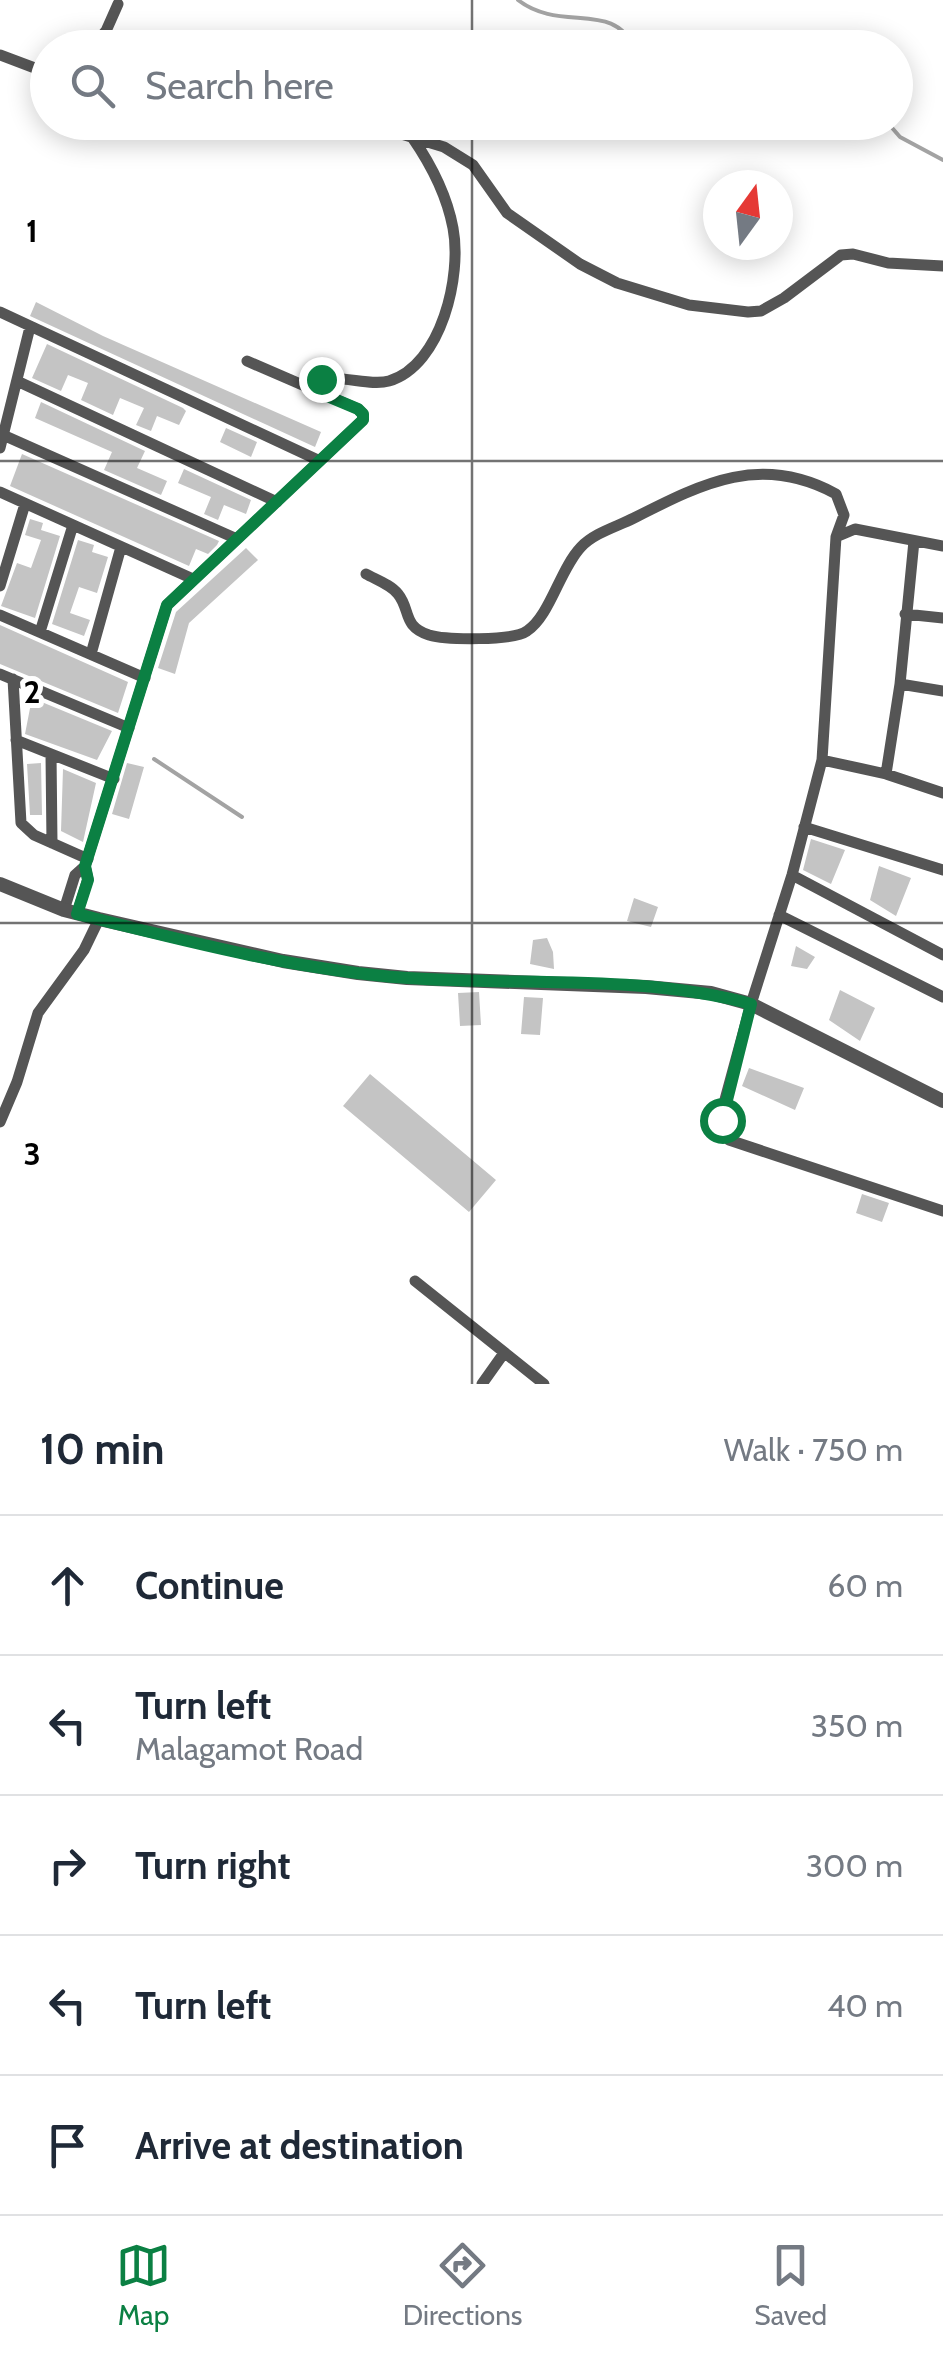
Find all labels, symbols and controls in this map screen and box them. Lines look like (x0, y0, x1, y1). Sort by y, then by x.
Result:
search box (30, 30, 913, 140)
icon: search (65, 58, 120, 113)
text: Search here (145, 62, 334, 109)
north arrow (703, 170, 793, 260)
text: 1 (26, 211, 38, 250)
route end (299, 357, 345, 403)
text: 2 (24, 672, 40, 711)
route start (700, 1098, 746, 1144)
text: 3 (23, 1134, 41, 1173)
text: 10 min (40, 1423, 164, 1475)
text: Walk · 750 m (724, 1430, 903, 1469)
icon: ahead (40, 1558, 95, 1613)
text: Continue (135, 1562, 284, 1609)
text: 60 m (827, 1566, 903, 1605)
text: Turn left (135, 1682, 271, 1729)
icon: left (40, 1698, 95, 1753)
text: 350 m (811, 1706, 903, 1745)
text: Malagamot Road (135, 1729, 363, 1768)
icon: right (40, 1838, 95, 1893)
text: Turn right (135, 1842, 291, 1889)
text: 300 m (806, 1846, 903, 1885)
icon: left (40, 1978, 95, 2033)
text: Turn left (135, 1982, 271, 2029)
text: 40 m (827, 1986, 903, 2025)
icon: arrive (40, 2118, 95, 2173)
text: Arrive at destination (135, 2122, 464, 2169)
tab: Map (116, 2238, 171, 2332)
tab: Directions (403, 2238, 522, 2332)
tab: Saved (754, 2238, 827, 2332)

